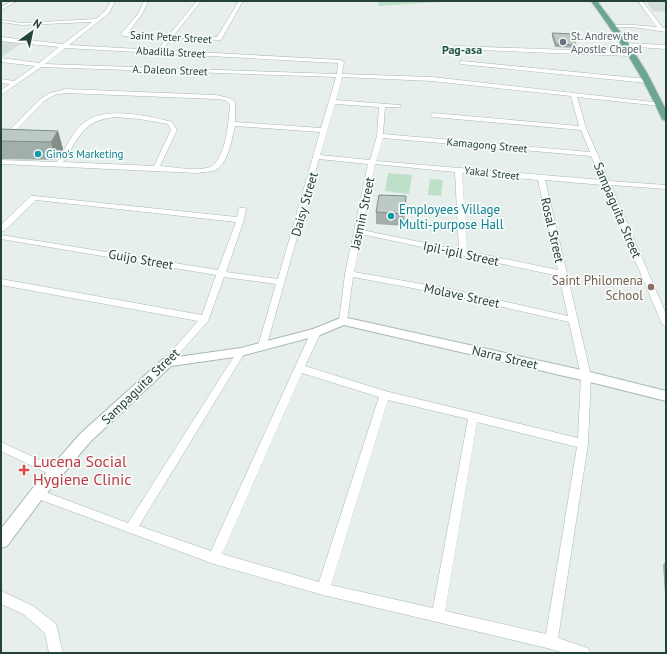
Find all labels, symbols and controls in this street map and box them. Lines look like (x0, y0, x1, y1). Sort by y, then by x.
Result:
north arrow (12, 12, 52, 52)
text: N (31, 16, 44, 31)
street label: Saint Peter Street (130, 28, 213, 46)
place label: St. Andrew the Apostle Chapel (571, 29, 643, 56)
marker: St. Andrew the Apostle Chapel (558, 37, 568, 47)
district label: Pag-asa (442, 42, 482, 57)
street label: Abadilla Street (136, 43, 206, 61)
street label: A. Daleon Street (132, 62, 208, 78)
street label: Kamagong Street (446, 134, 528, 156)
place label: Gino's Marketing (46, 147, 124, 161)
marker: Gino's Marketing (33, 149, 43, 159)
street label: Sampaguita Street (590, 160, 646, 261)
street label: Yakal Street (464, 163, 521, 183)
street label: Daisy Street (287, 169, 322, 238)
street label: Jasmin Street (346, 175, 379, 252)
street label: Rosal Street (537, 196, 568, 265)
place label: Employees Village Multi-purpose Hall (399, 201, 504, 233)
marker: Employees Village Multi-purpose Hall (386, 211, 396, 221)
street label: Ipil-ipil Street (421, 237, 501, 270)
street label: Guijo Street (107, 245, 175, 274)
place label: Saint Philomena School (552, 272, 643, 304)
street label: Molave Street (423, 279, 502, 312)
marker: Saint Philomena School (646, 282, 656, 292)
street label: Narra Street (470, 342, 540, 373)
street label: Sampaguita Street (98, 344, 184, 428)
place label: Lucena Social Hygiene Clinic (33, 451, 132, 489)
marker: Lucena Social Hygiene Clinic (18, 464, 30, 476)

